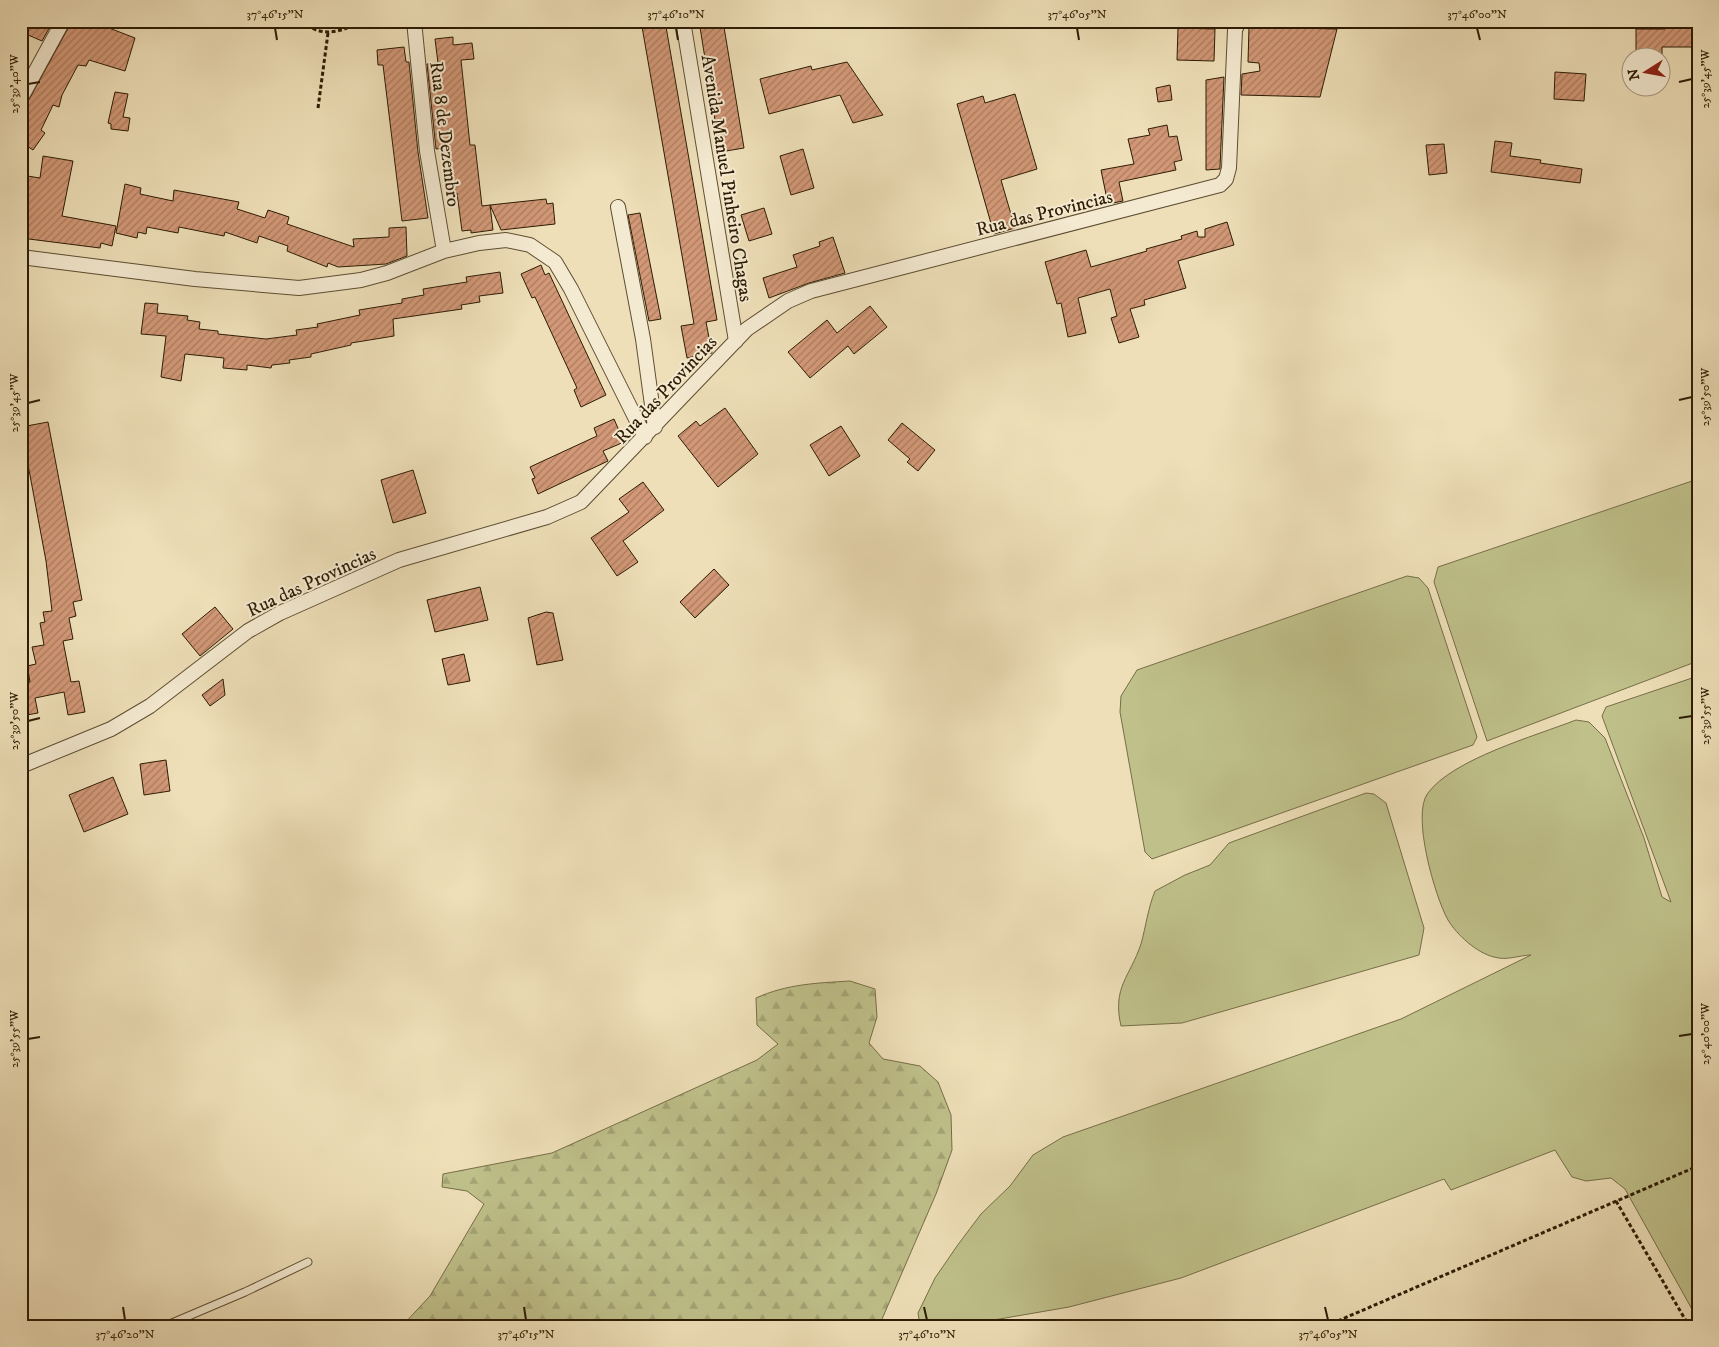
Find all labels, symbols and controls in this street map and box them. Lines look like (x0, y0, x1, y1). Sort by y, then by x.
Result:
text: 37°46'15"N (247, 7, 304, 22)
text: 37°46'10"N (647, 7, 705, 22)
text: 37°46'05"N (1047, 7, 1107, 22)
text: 37°46'00"N (1447, 7, 1507, 22)
north arrow (1622, 48, 1672, 98)
text: 25°39'45"W (1698, 49, 1713, 108)
text: 25°39'40"W (7, 53, 22, 114)
street label: Avenida Manuel Pinheiro Chagas (696, 53, 757, 303)
street label: Rua 8 de Dezembro (424, 60, 465, 208)
text: N (1624, 66, 1644, 82)
street label: Rua das Provincias (974, 185, 1115, 242)
street label: Rua das Provincias (610, 331, 722, 449)
text: 25°39'50"W (1698, 367, 1713, 426)
text: 25°39'45"W (7, 373, 22, 432)
street label: Rua das Provincias (243, 542, 380, 622)
text: 25°39'55"W (1698, 686, 1713, 745)
text: 25°39'50"W (7, 691, 22, 750)
text: 25°40'00"W (1698, 1002, 1713, 1065)
text: 25°39'55"W (7, 1009, 22, 1068)
text: 37°46'20"N (95, 1327, 155, 1342)
text: 37°46'15"N (498, 1327, 555, 1342)
text: 37°46'10"N (898, 1327, 956, 1342)
text: 37°46'05"N (1298, 1327, 1358, 1342)

